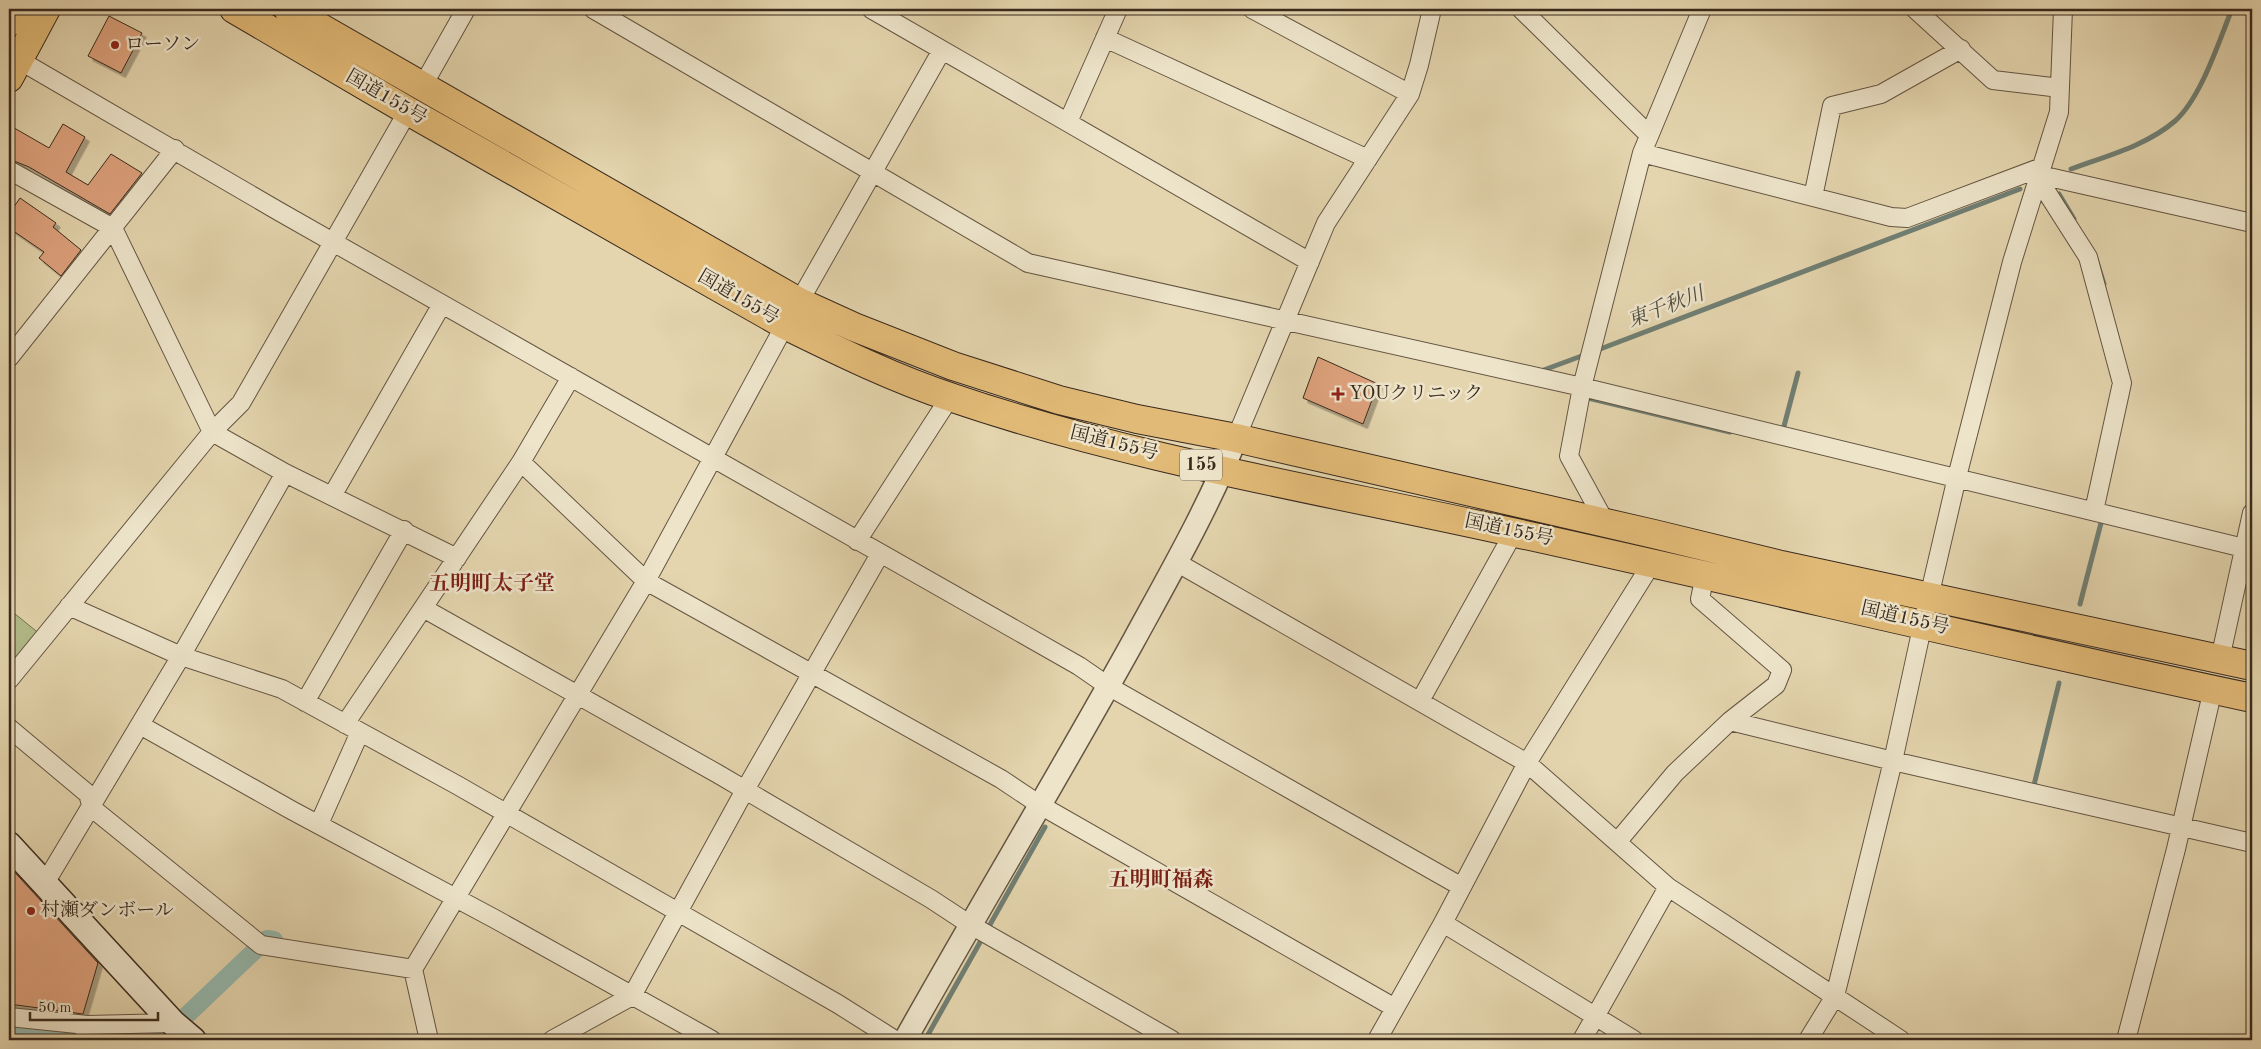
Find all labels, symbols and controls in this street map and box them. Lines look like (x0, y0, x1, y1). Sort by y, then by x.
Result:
place label: ローソン (125, 36, 200, 55)
marker: ローソン (109, 39, 121, 51)
street label: 国道155号 (342, 66, 431, 129)
street label: 国道155号 (694, 266, 783, 329)
water label: 東千秋川 (1624, 282, 1709, 332)
place label: YOUクリニック (1349, 384, 1483, 404)
marker: YOUクリニック (1331, 387, 1345, 401)
street label: 国道155号 (1068, 422, 1160, 464)
road number: 155 (1180, 450, 1222, 480)
street label: 国道155号 (1463, 510, 1555, 550)
district label: 五明町太子堂 (429, 572, 555, 595)
street label: 国道155号 (1859, 598, 1951, 638)
district label: 五明町福森 (1109, 868, 1214, 891)
place label: 村瀬ダンボール (41, 900, 174, 921)
marker: 村瀬ダンボール (25, 905, 37, 917)
scale bar (30, 989, 158, 1021)
text: 50 m (38, 1001, 72, 1016)

